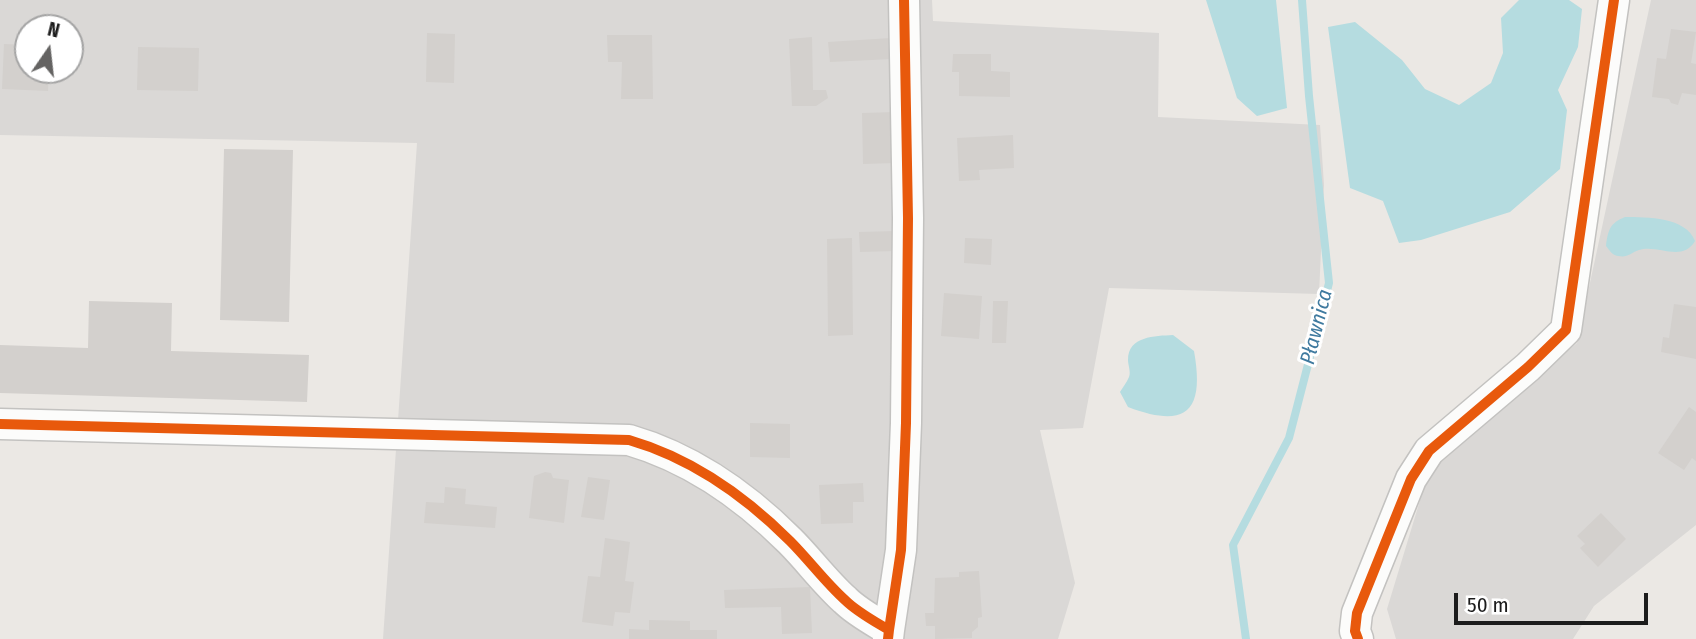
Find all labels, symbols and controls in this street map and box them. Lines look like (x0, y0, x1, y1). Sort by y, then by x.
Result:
north arrow (14, 14, 84, 84)
text: N (45, 18, 62, 43)
water label: Pławnica (1296, 287, 1338, 367)
scale bar (1458, 580, 1652, 624)
text: 50 m (1467, 592, 1509, 618)

